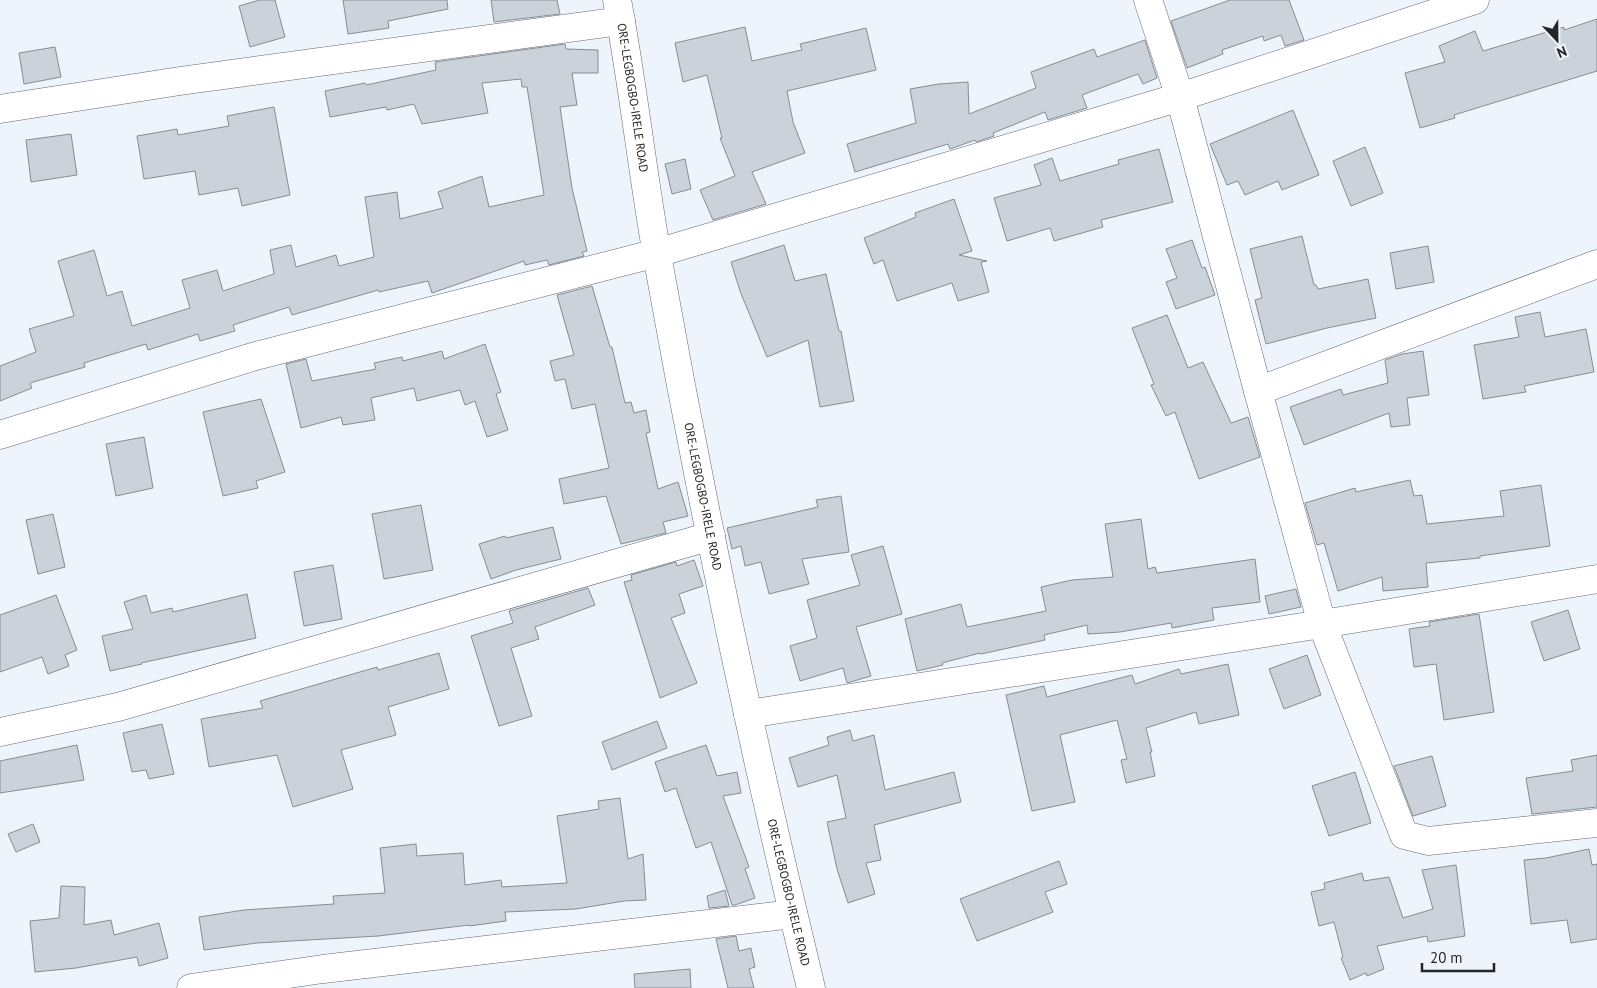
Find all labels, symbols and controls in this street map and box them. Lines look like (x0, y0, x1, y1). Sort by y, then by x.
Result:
north arrow (1532, 15, 1582, 65)
street label: ORE-LEGBOGBO-IRELE ROAD (614, 22, 652, 173)
text: N (1554, 42, 1570, 62)
street label: ORE-LEGBOGBO-IRELE ROAD (681, 421, 725, 572)
street label: ORE-LEGBOGBO-IRELE ROAD (764, 817, 813, 967)
scale bar (1422, 940, 1494, 972)
text: 20 m (1430, 948, 1463, 967)

